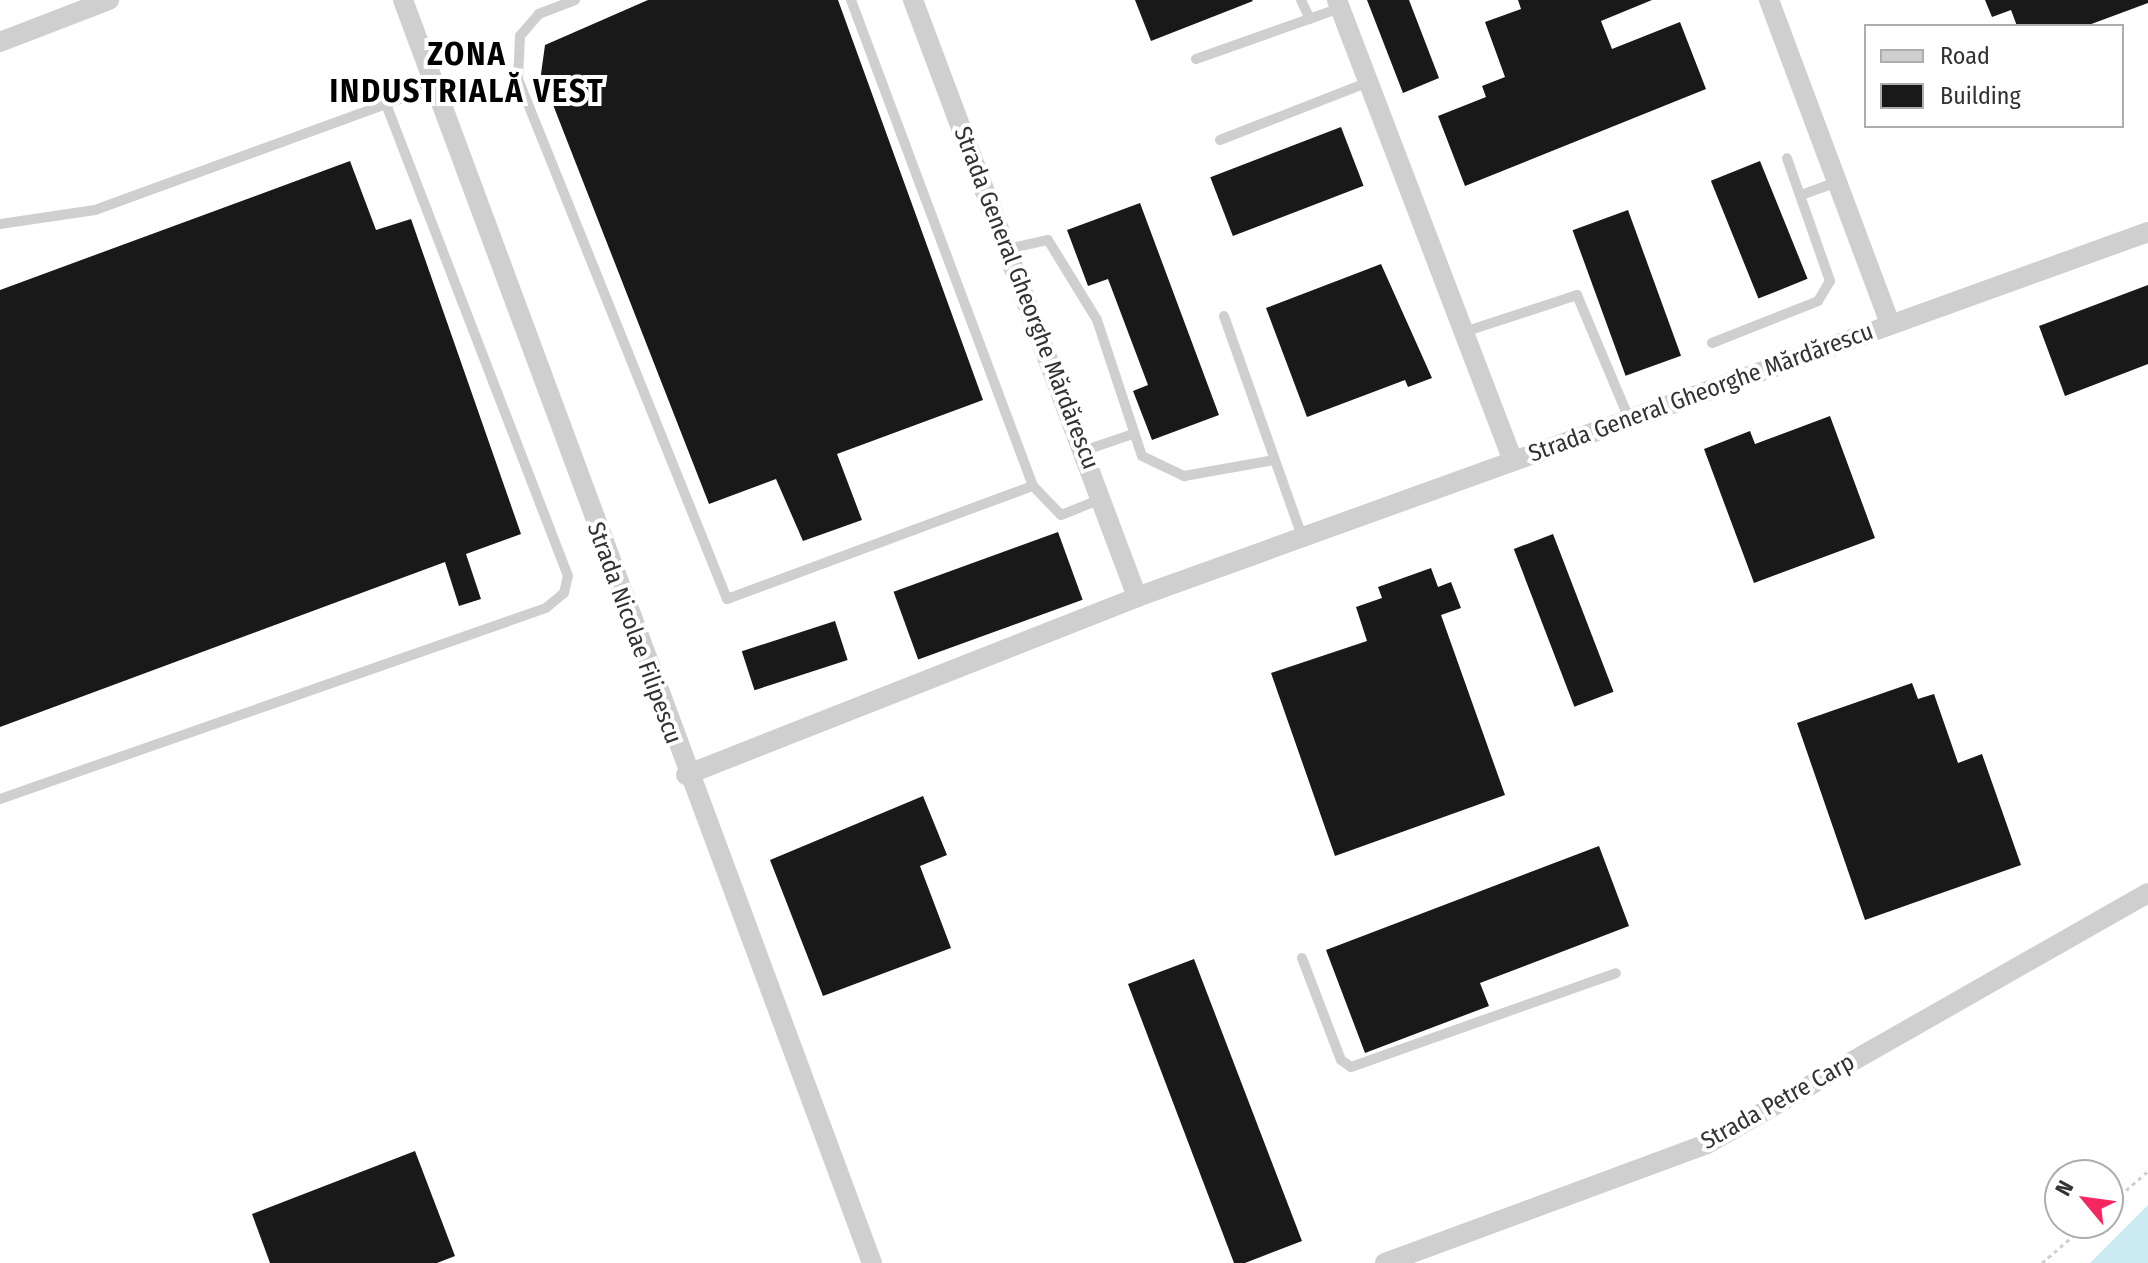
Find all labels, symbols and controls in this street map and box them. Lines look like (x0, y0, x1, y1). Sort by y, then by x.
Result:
legend (1864, 24, 2124, 128)
district label: ZONA INDUSTRIALĂ VEST (329, 36, 605, 111)
text: Road (1940, 42, 1990, 70)
text: Building (1940, 82, 2021, 110)
street label: Strada General Gheorghe Mărdărescu (947, 123, 1105, 473)
street label: Strada General Gheorghe Mărdărescu (1525, 317, 1877, 469)
street label: Strada Nicolae Filipescu (581, 518, 687, 748)
street label: Strada Petre Carp (1696, 1048, 1860, 1156)
north arrow (2044, 1159, 2124, 1239)
text: N (2049, 1176, 2079, 1200)

